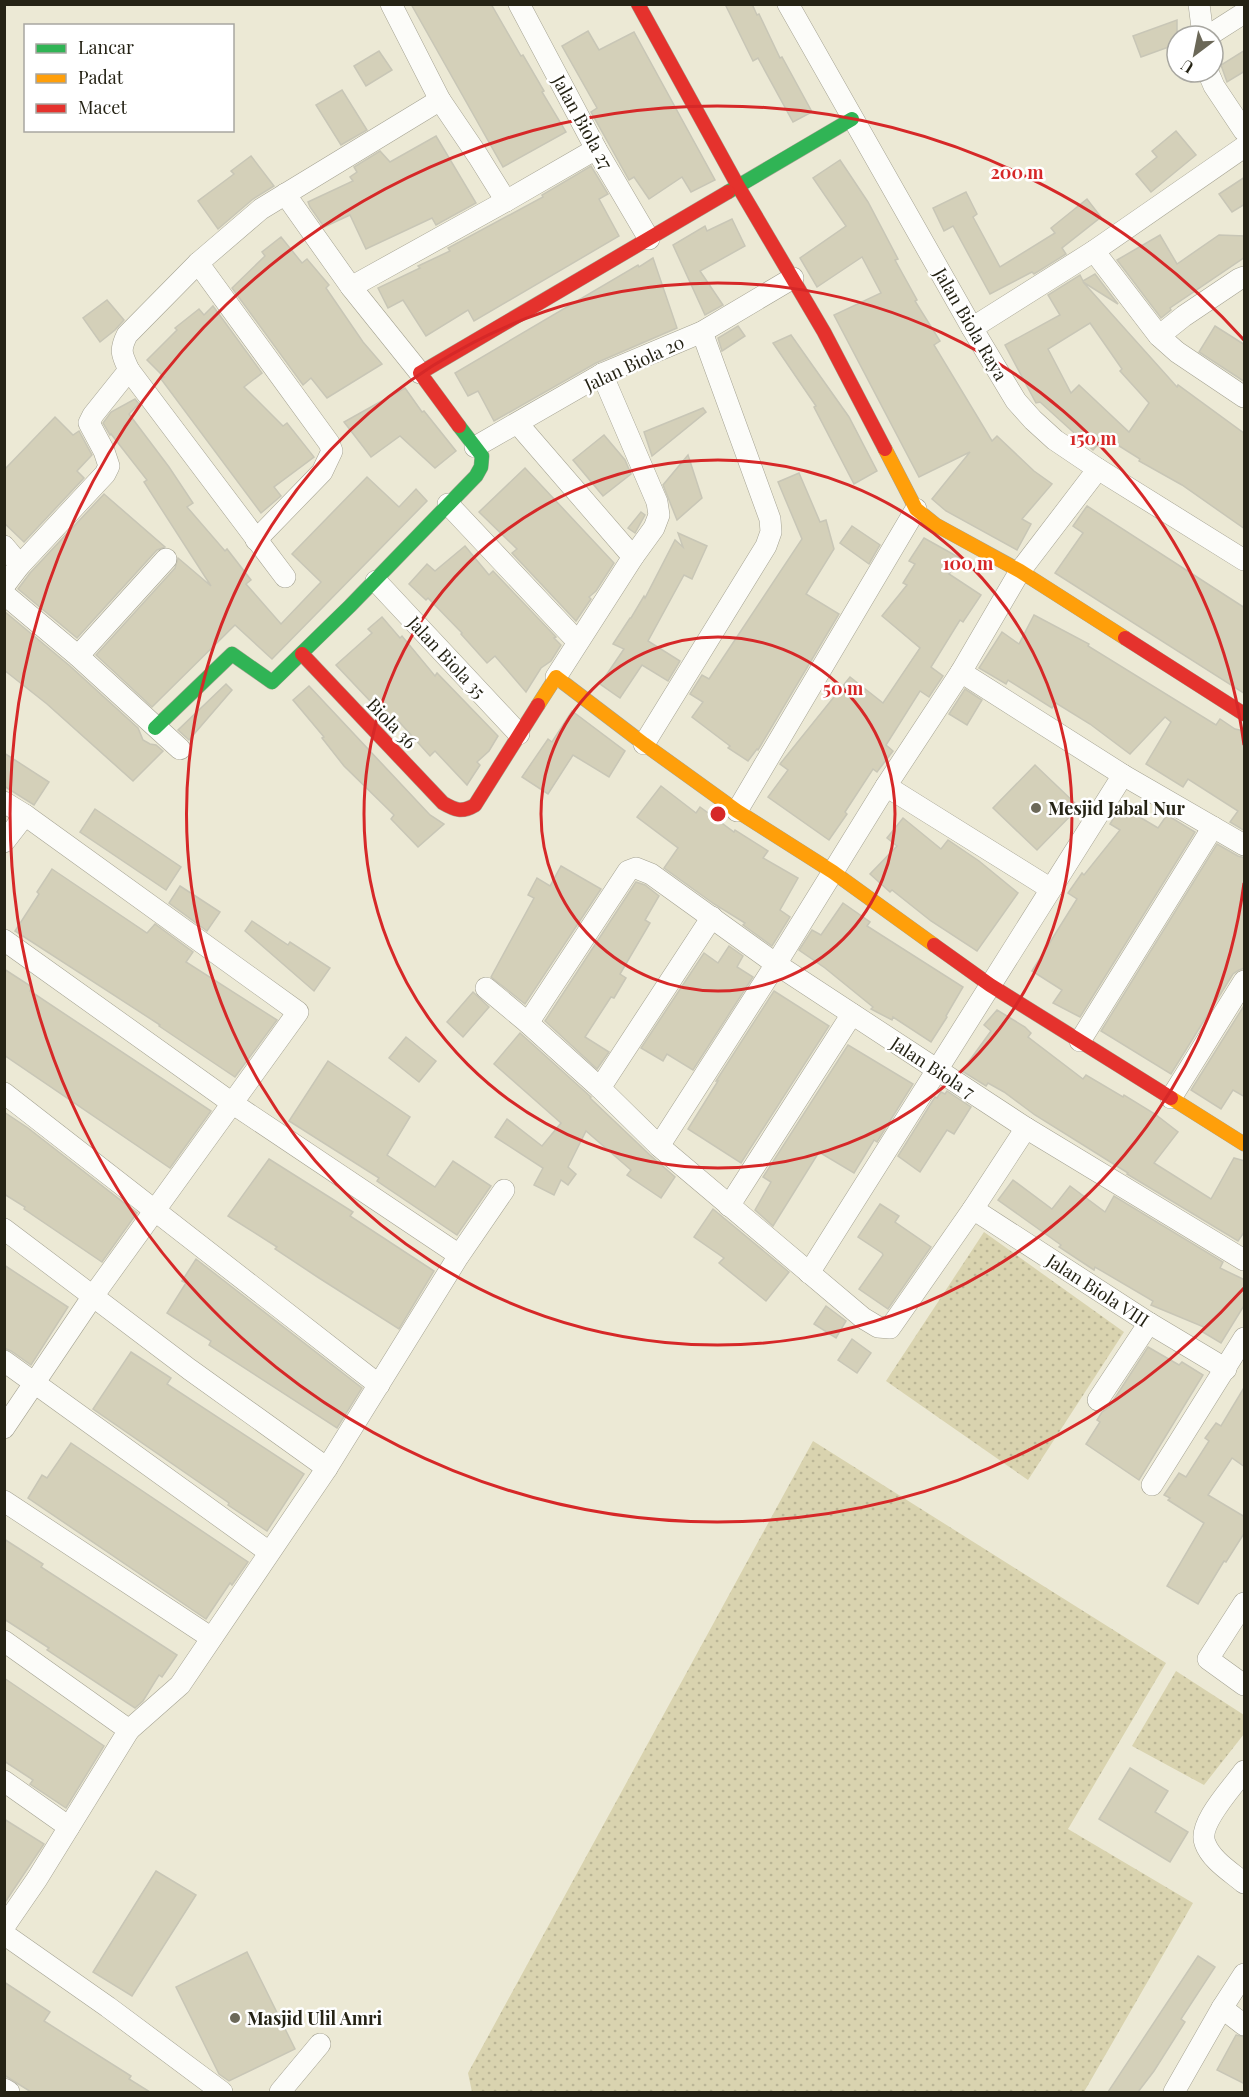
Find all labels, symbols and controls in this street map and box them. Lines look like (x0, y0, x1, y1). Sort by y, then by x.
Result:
legend (24, 24, 234, 132)
north arrow (1165, 24, 1225, 84)
text: Lancar (78, 35, 134, 59)
text: U (1177, 55, 1197, 79)
text: Padat (78, 65, 124, 89)
street label: Jalan Biola 27 (547, 70, 619, 174)
text: Macet (78, 95, 127, 119)
text: 200 m (990, 160, 1044, 184)
street label: Jalan Biola Raya (928, 262, 1013, 385)
street label: Jalan Biola 20 (579, 329, 688, 397)
text: 150 m (1069, 426, 1117, 450)
text: 100 m (943, 551, 994, 575)
street label: Jalan Biola 35 (402, 610, 491, 703)
text: 50 m (823, 676, 864, 700)
street label: Biola 36 (362, 692, 422, 754)
place label: Mesjid Jabal Nur (1048, 796, 1186, 820)
marker: Mesjid Jabal Nur (1029, 801, 1043, 815)
centre of rings (708, 804, 728, 824)
street label: Jalan Biola 7 (886, 1030, 980, 1103)
street label: Jalan Biola VIII (1041, 1247, 1154, 1332)
place label: Masjid Ulil Amri (247, 2006, 382, 2030)
marker: Masjid Ulil Amri (228, 2011, 242, 2025)

